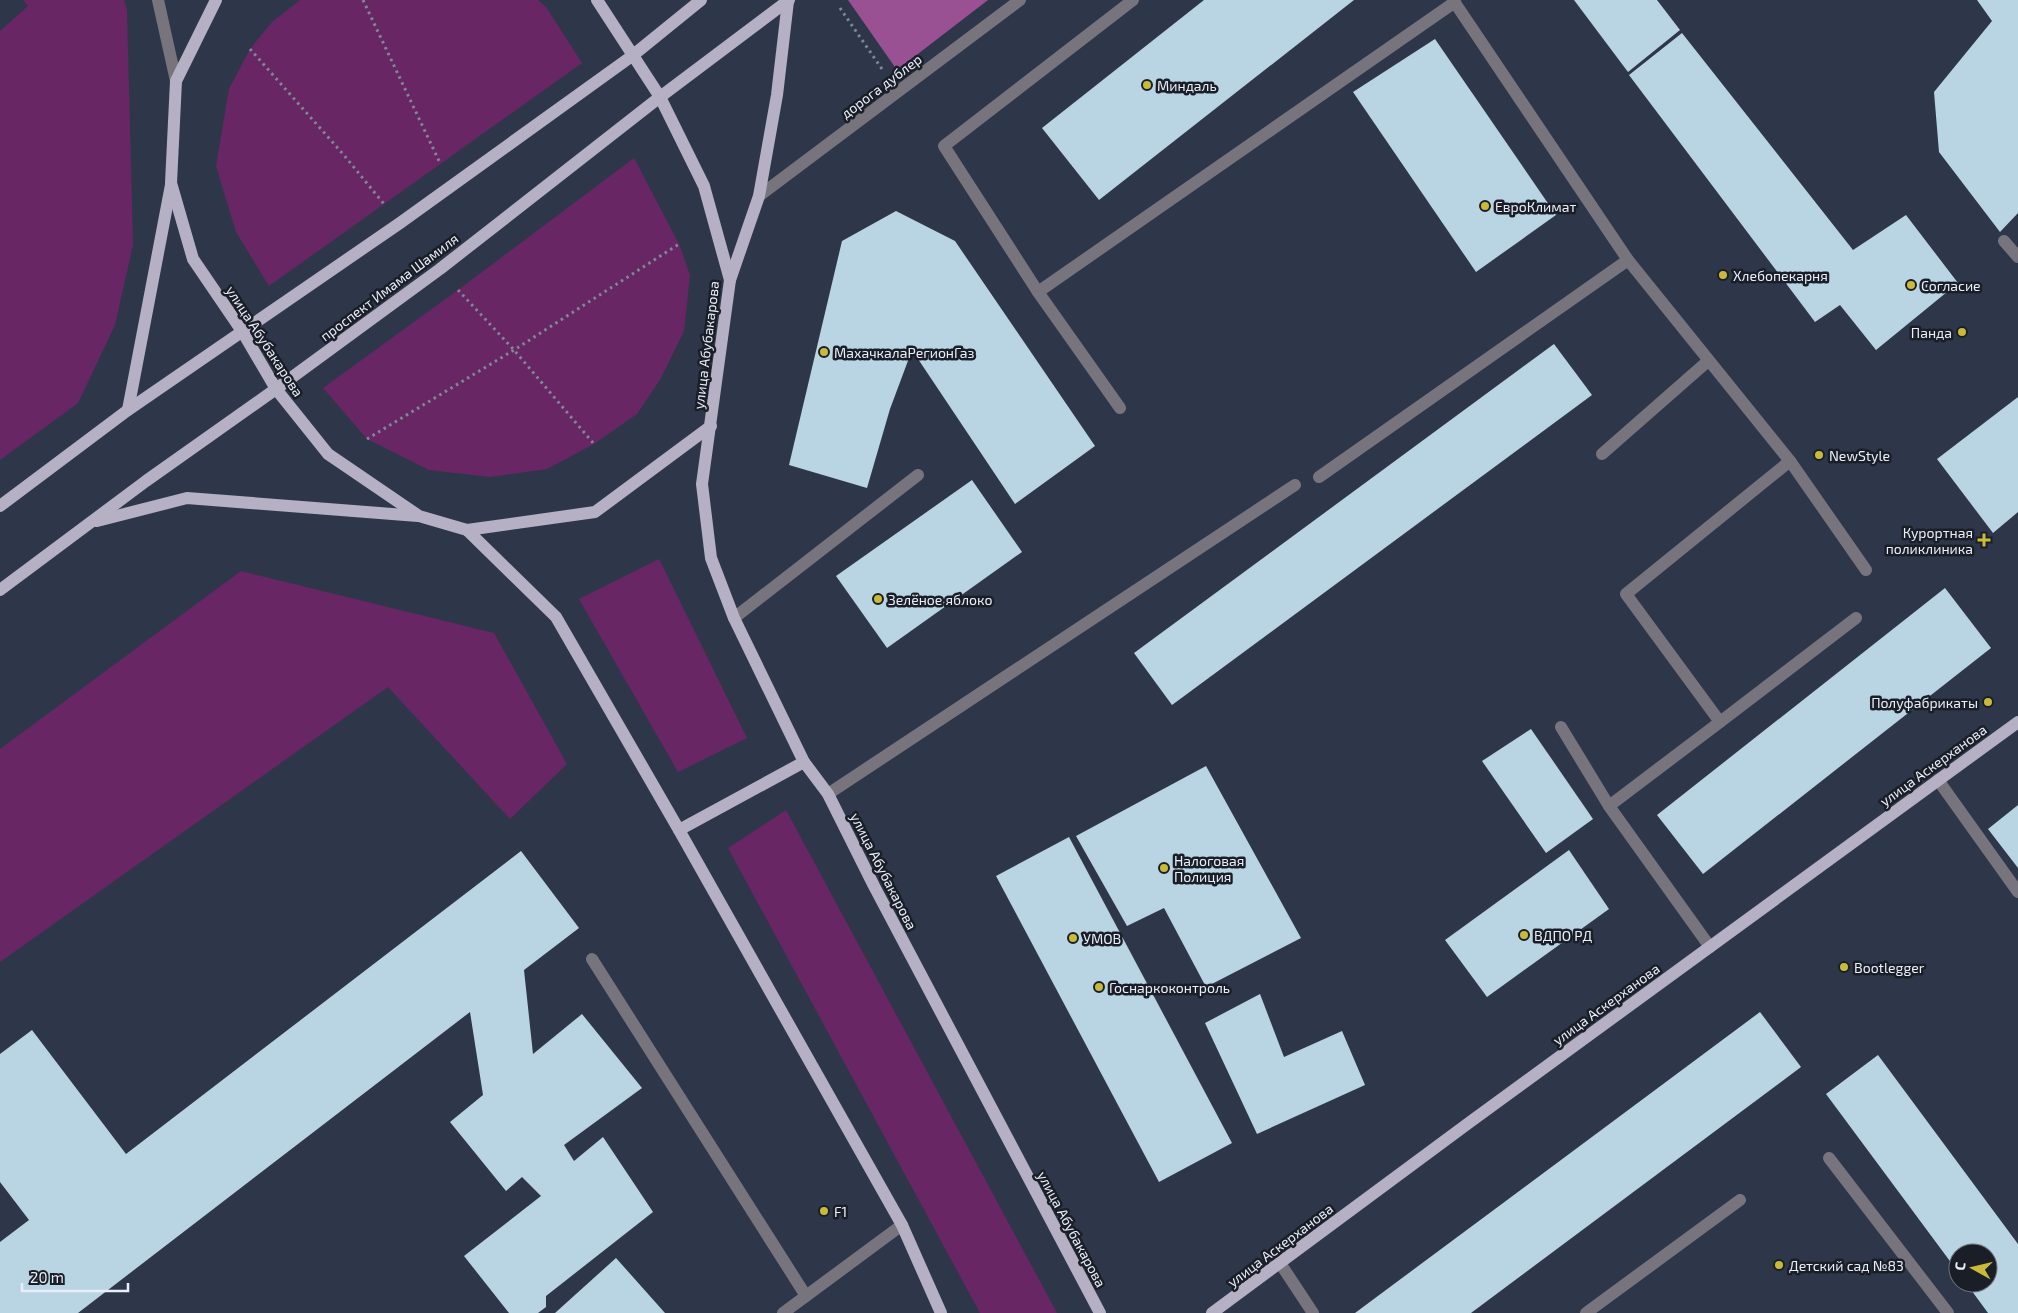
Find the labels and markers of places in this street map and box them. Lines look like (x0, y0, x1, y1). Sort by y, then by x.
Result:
place label: Миндаль (1157, 77, 1217, 94)
marker: Миндаль (1141, 79, 1153, 91)
place label: ЕвроКлимат (1495, 198, 1576, 215)
marker: ЕвроКлимат (1479, 200, 1491, 212)
place label: Хлебопекарня (1733, 267, 1828, 284)
marker: Хлебопекарня (1717, 269, 1729, 281)
place label: Согласие (1921, 277, 1981, 294)
marker: Согласие (1905, 279, 1917, 291)
place label: Панда (1911, 324, 1952, 341)
marker: Панда (1956, 326, 1968, 338)
place label: МахачкалаРегионГаз (834, 344, 974, 361)
marker: МахачкалаРегионГаз (818, 346, 830, 358)
place label: NewStyle (1829, 447, 1890, 464)
marker: NewStyle (1813, 449, 1825, 461)
place label: Курортная поликлиника (1886, 524, 1973, 557)
marker: Курортная поликлиника (1977, 533, 1991, 547)
place label: Зелёное яблоко (888, 591, 992, 608)
marker: Зелёное яблоко (872, 593, 884, 605)
place label: Полуфабрикаты (1871, 694, 1978, 711)
marker: Полуфабрикаты (1982, 696, 1994, 708)
place label: Налоговая Полиция (1174, 852, 1244, 885)
marker: Налоговая Полиция (1158, 862, 1170, 874)
place label: ВДПО РД (1534, 927, 1592, 944)
marker: ВДПО РД (1518, 929, 1530, 941)
place label: УМОВ (1083, 930, 1121, 947)
marker: УМОВ (1067, 932, 1079, 944)
place label: Bootlegger (1854, 959, 1925, 976)
marker: Bootlegger (1838, 961, 1850, 973)
place label: Госнаркоконтроль (1109, 979, 1230, 996)
marker: Госнаркоконтроль (1093, 981, 1105, 993)
place label: F1 (834, 1203, 847, 1220)
marker: F1 (818, 1205, 830, 1217)
place label: Детский сад №83 (1789, 1257, 1904, 1274)
marker: Детский сад №83 (1773, 1259, 1785, 1271)

